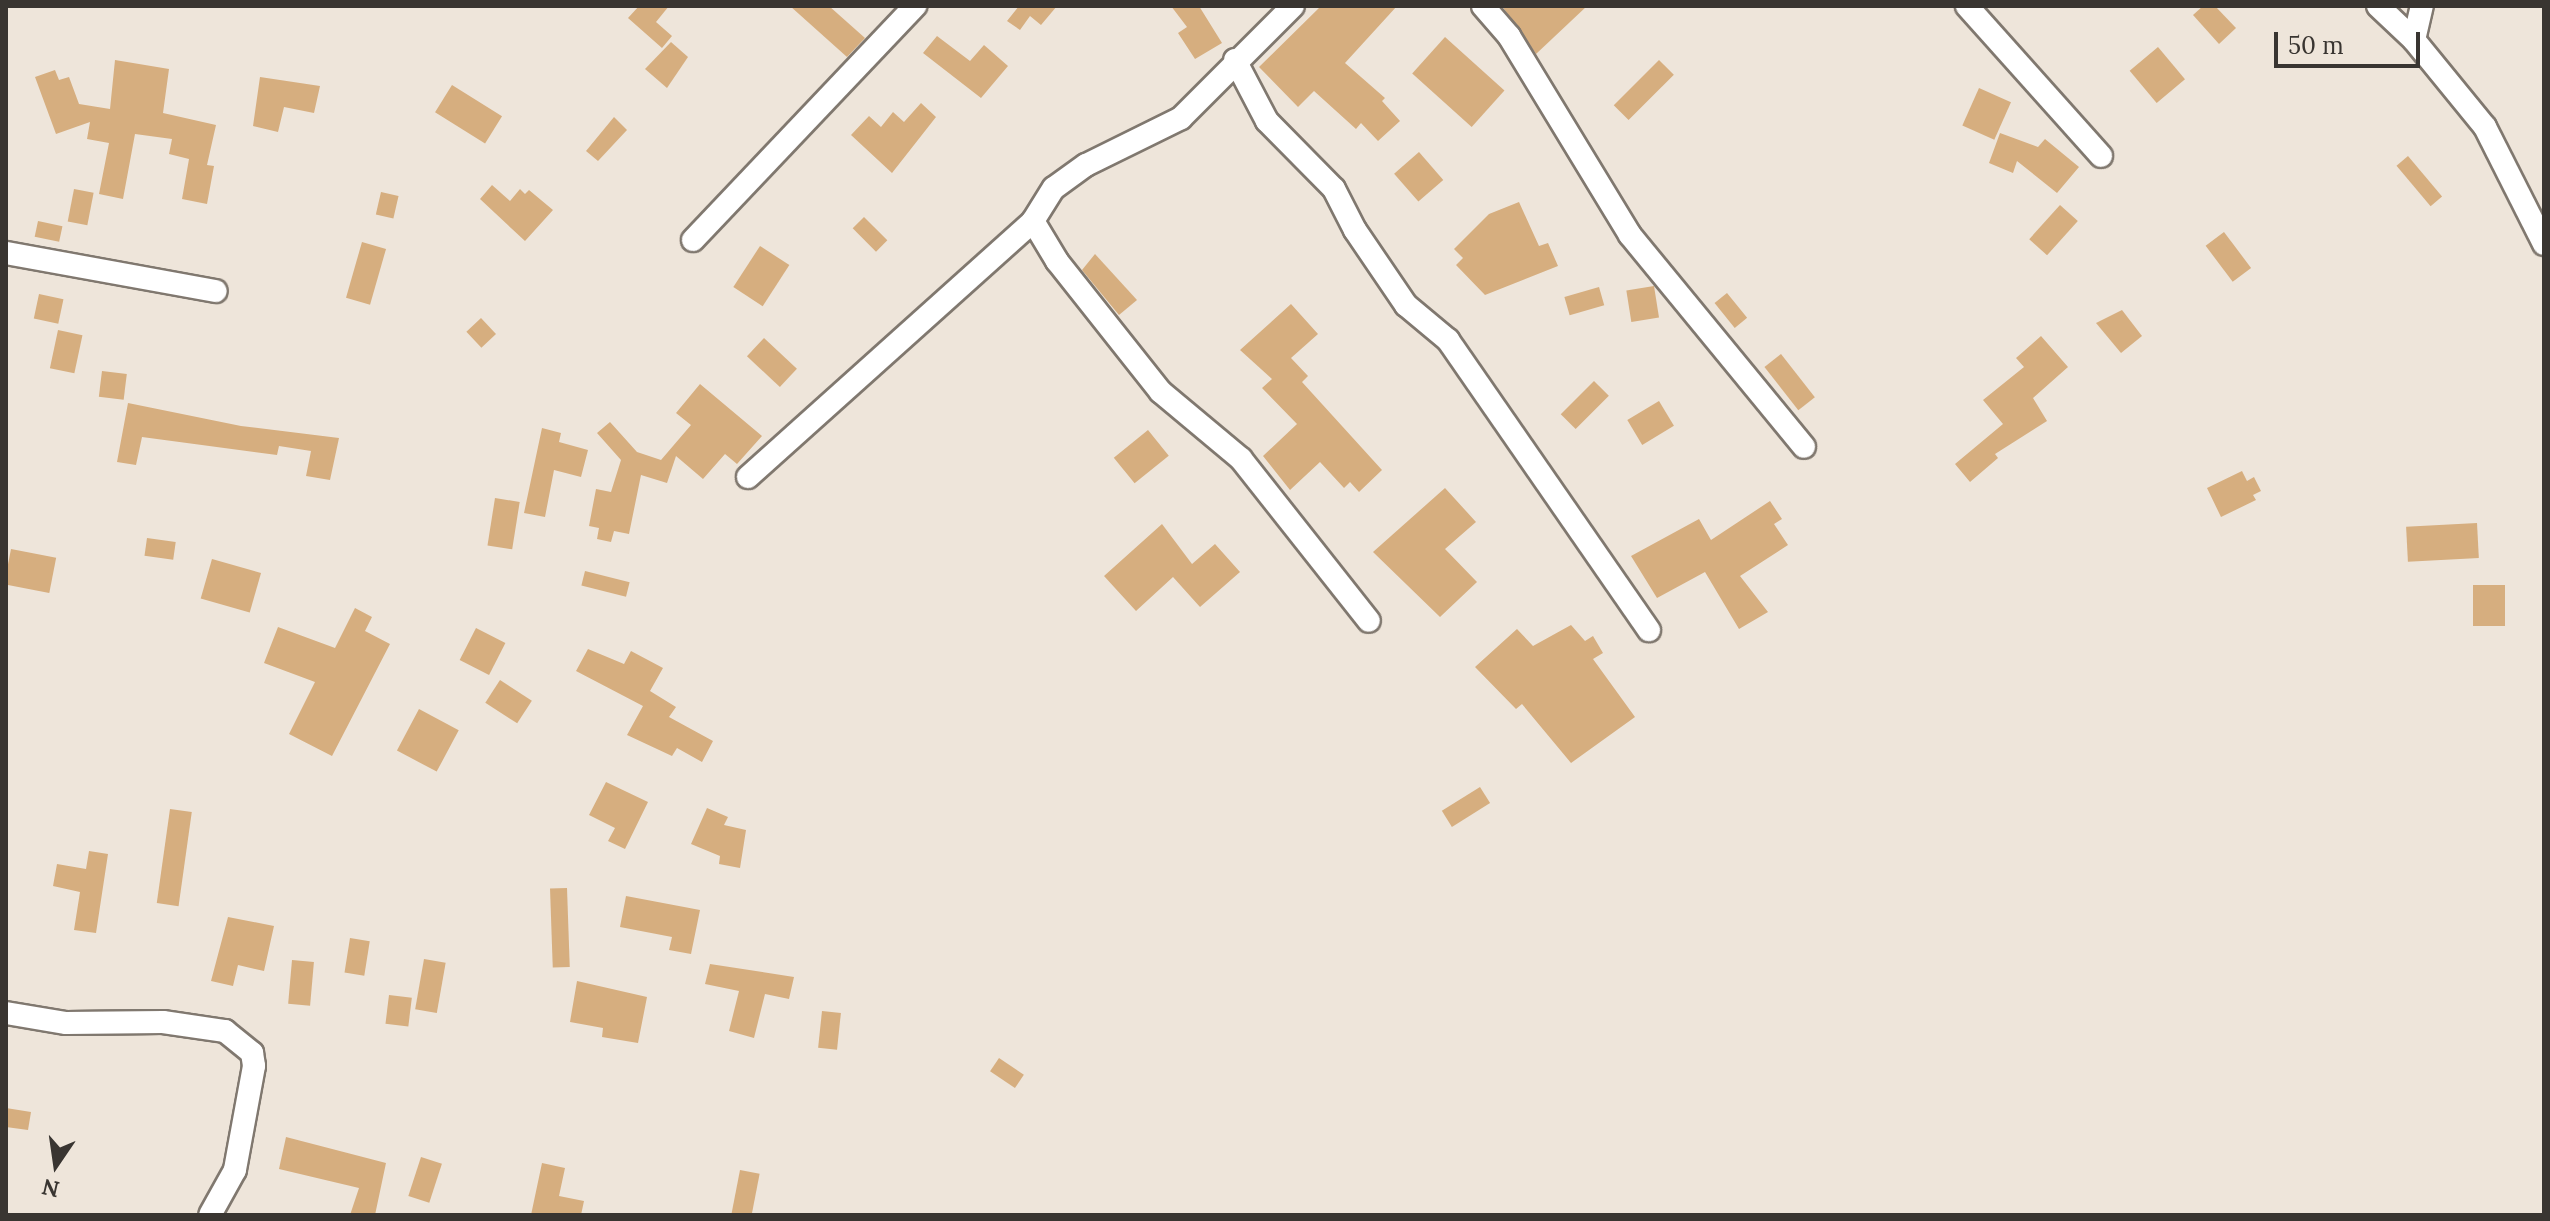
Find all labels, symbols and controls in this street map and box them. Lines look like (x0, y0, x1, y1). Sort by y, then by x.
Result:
scale bar (2278, 16, 2424, 66)
text: 50 m (2288, 30, 2344, 61)
north arrow (16, 1125, 96, 1205)
text: N (39, 1173, 62, 1204)

